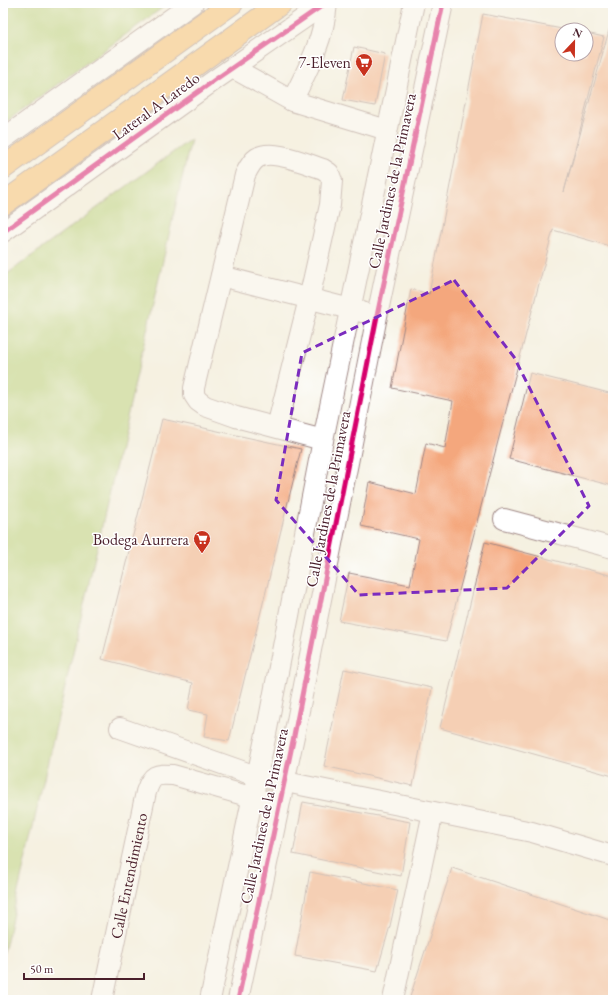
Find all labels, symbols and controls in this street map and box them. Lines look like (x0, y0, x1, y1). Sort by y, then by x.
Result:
north arrow (554, 22, 594, 62)
text: N (571, 25, 585, 41)
place label: 7-Eleven (299, 52, 352, 73)
supermarket icon: 7-Eleven (354, 52, 374, 77)
street label: Lateral A Laredo (108, 67, 204, 145)
street label: Calle Jardines de la Primavera (363, 91, 421, 271)
street label: Calle Jardines de la Primavera (301, 408, 356, 589)
place label: Bodega Aurrera (93, 529, 190, 550)
supermarket icon: Bodega Aurrera (192, 529, 212, 554)
street label: Calle Jardines de la Primavera (235, 726, 293, 906)
street label: Calle Entendimiento (105, 811, 152, 941)
scale bar (24, 955, 144, 981)
text: 50 m (30, 961, 54, 977)

